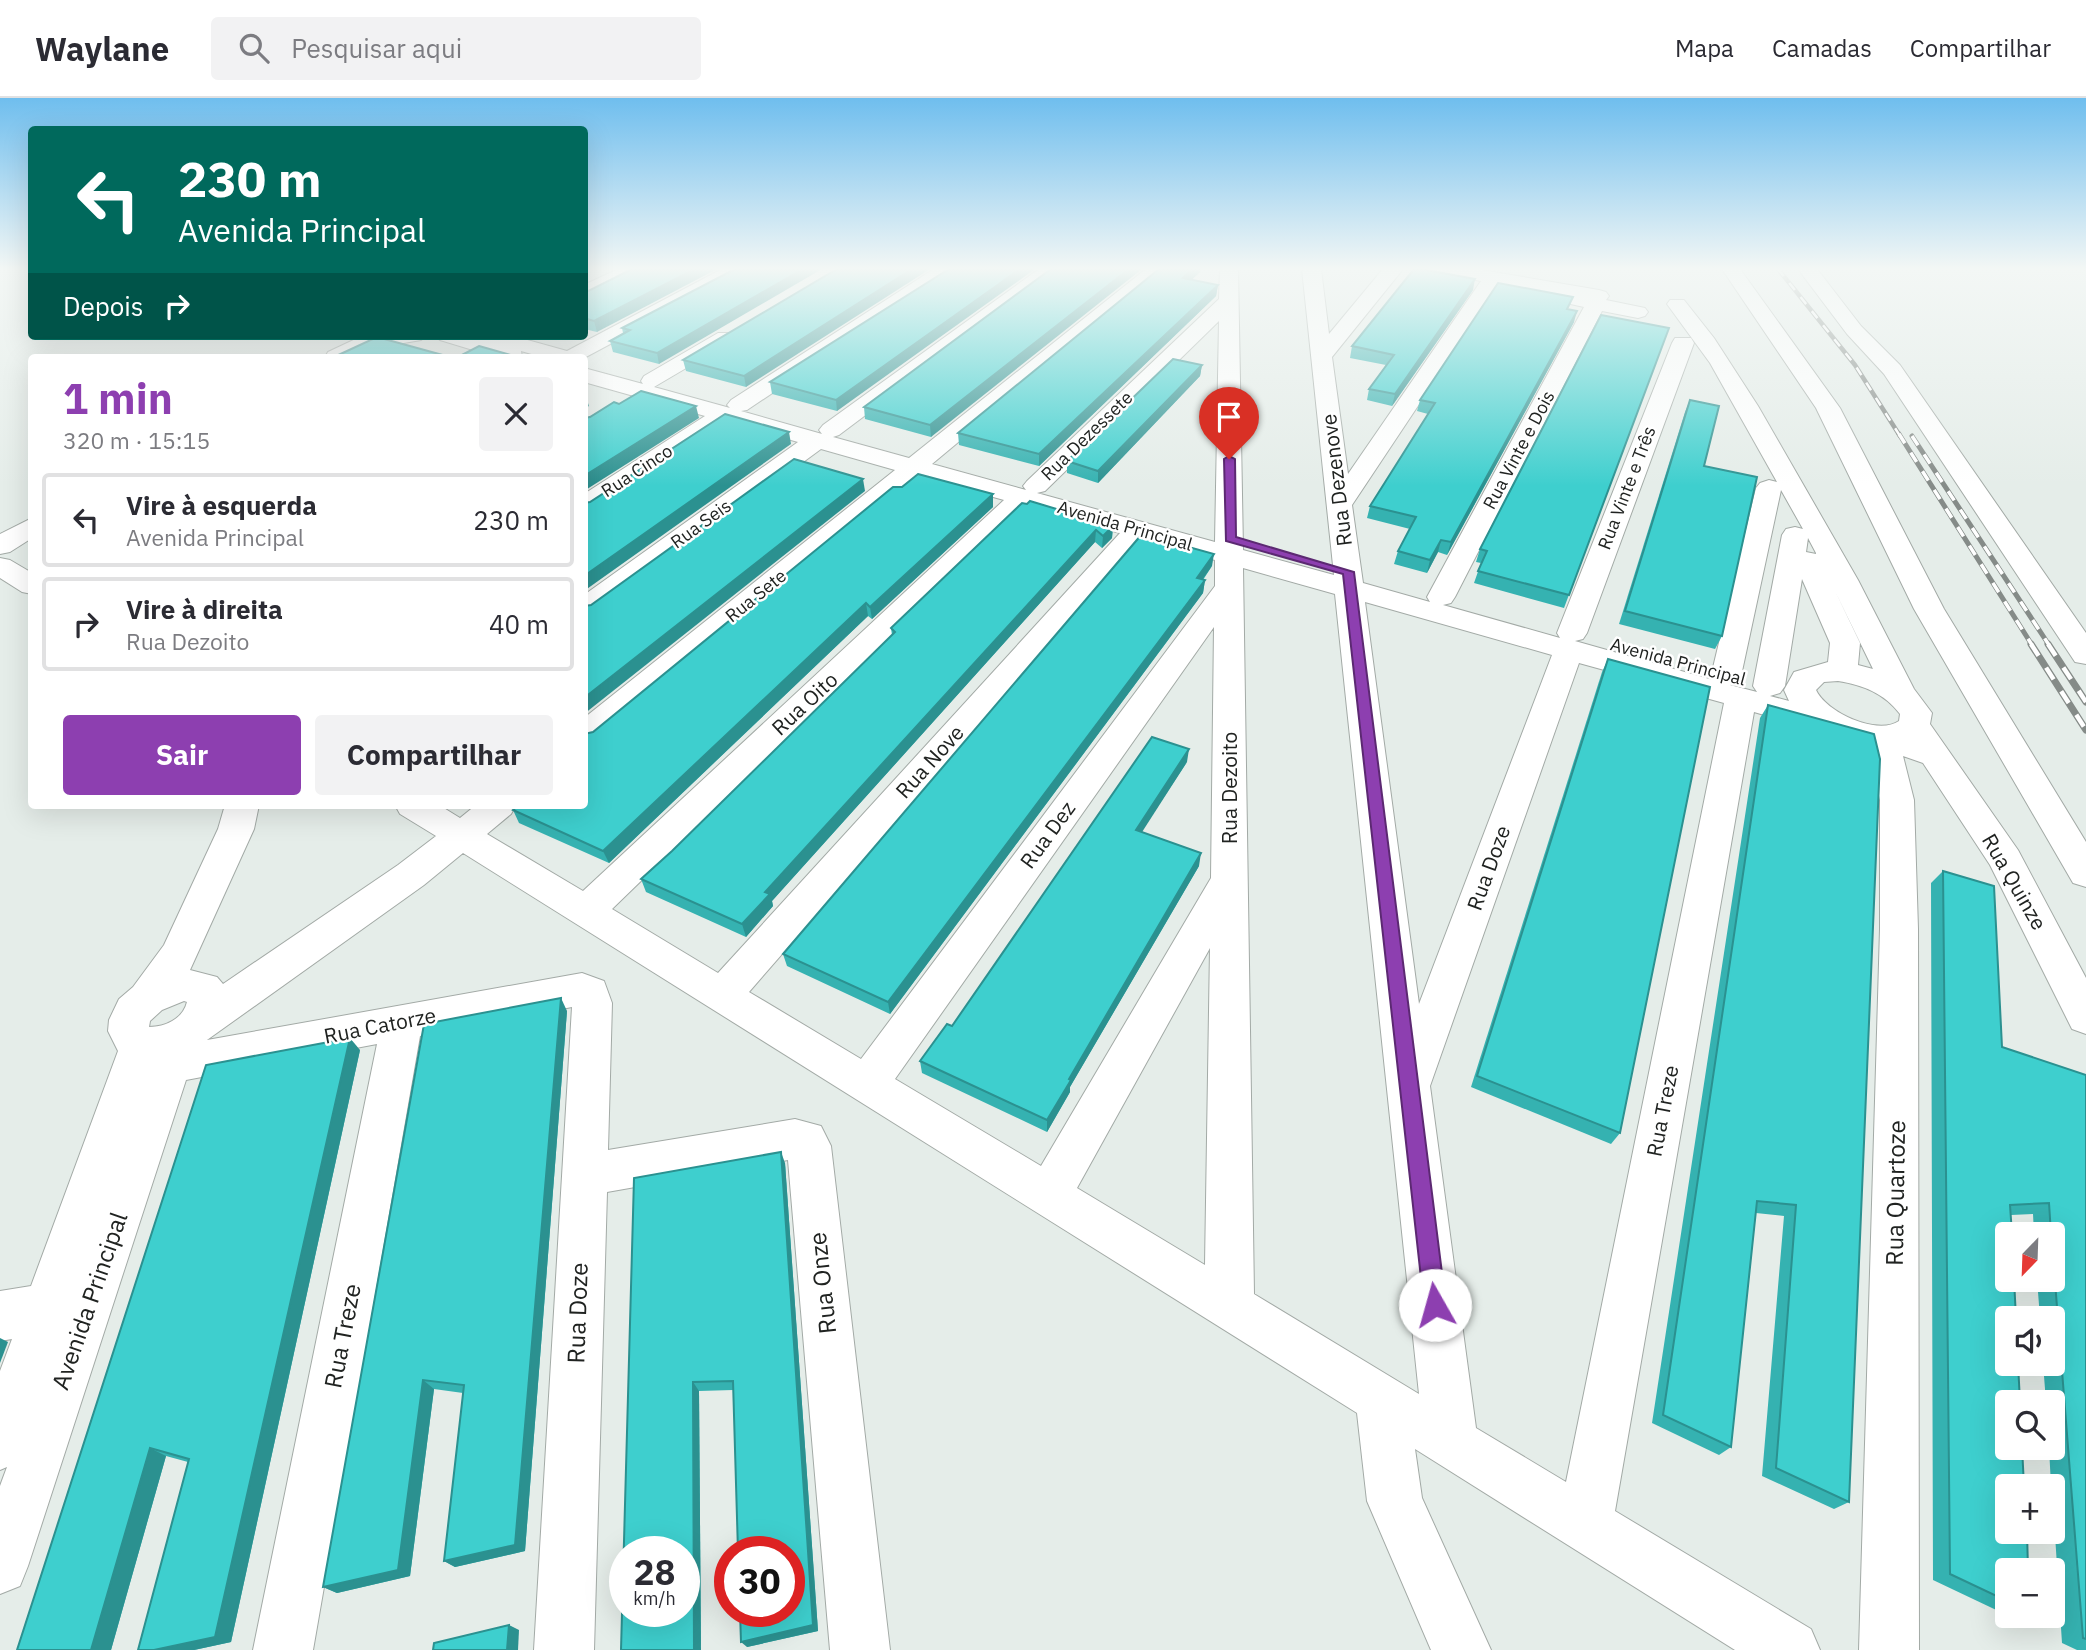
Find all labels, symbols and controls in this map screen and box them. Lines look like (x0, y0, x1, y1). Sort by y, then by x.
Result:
search box (211, 17, 701, 80)
text: Waylane (35, 27, 169, 70)
icon: search (235, 29, 273, 67)
text: Pesquisar aqui (291, 31, 462, 65)
text: Mapa (1675, 32, 1734, 64)
text: Camadas (1772, 32, 1872, 64)
text: Compartilhar (1910, 32, 2051, 64)
text: 230 m (178, 147, 322, 210)
icon: left (63, 154, 154, 245)
text: Avenida Principal (178, 209, 426, 251)
icon: right (158, 287, 196, 325)
text: Depois (63, 289, 144, 323)
text: 1 min (63, 371, 173, 426)
button: close (479, 377, 553, 451)
street label: Rua Dezessete (1036, 386, 1138, 485)
street label: Rua Vinte e Dois (1478, 386, 1560, 513)
pin (1199, 387, 1259, 459)
icon: arrive (1210, 398, 1248, 436)
street label: Rua Dezenove (1314, 412, 1358, 548)
street label: Rua Vinte e Três (1592, 423, 1661, 553)
text: 320 m · 15:15 (63, 425, 210, 455)
street label: Rua Cinco (597, 439, 677, 502)
text: Vire à esquerda (126, 488, 317, 522)
street label: Rua Seis (666, 494, 735, 553)
street label: Avenida Principal (1055, 495, 1195, 556)
icon: left (67, 501, 105, 539)
text: 230 m (473, 503, 549, 537)
text: Avenida Principal (126, 522, 304, 552)
street label: Rua Sete (720, 564, 791, 627)
text: Vire à direita (126, 592, 283, 626)
icon: right (67, 605, 105, 643)
text: 40 m (489, 607, 549, 641)
text: Rua Dezoito (126, 626, 249, 656)
street label: Avenida Principal (1608, 632, 1749, 691)
street label: Rua Oito (765, 666, 843, 741)
button: Sair (63, 715, 301, 795)
button: Compartilhar (315, 715, 553, 795)
street label: Rua Nove (889, 719, 970, 804)
street label: Rua Dezoito (1215, 732, 1243, 844)
street label: Rua Dez (1013, 795, 1081, 874)
street label: Rua Doze (1460, 821, 1516, 914)
street label: Rua Quinze (1976, 828, 2054, 935)
street label: Rua Catorze (321, 1000, 438, 1050)
street label: Rua Treze (1639, 1063, 1685, 1159)
street label: Rua Quartoze (1878, 1120, 1912, 1266)
street label: Avenida Principal (44, 1208, 134, 1394)
north arrow (1995, 1222, 2065, 1292)
map controls (1995, 1222, 2065, 1628)
street label: Rua Onze (801, 1231, 843, 1336)
street label: Rua Doze (559, 1262, 595, 1364)
position arrow (1398, 1268, 1472, 1342)
street label: Rua Treze (316, 1281, 368, 1391)
button: sound (1995, 1306, 2065, 1376)
button: search (1995, 1390, 2065, 1460)
button: + (1995, 1474, 2065, 1544)
speed limit sign: 30 (714, 1536, 805, 1627)
text: 28 (633, 1549, 676, 1595)
button: − (1995, 1558, 2065, 1628)
text: km/h (633, 1587, 676, 1610)

